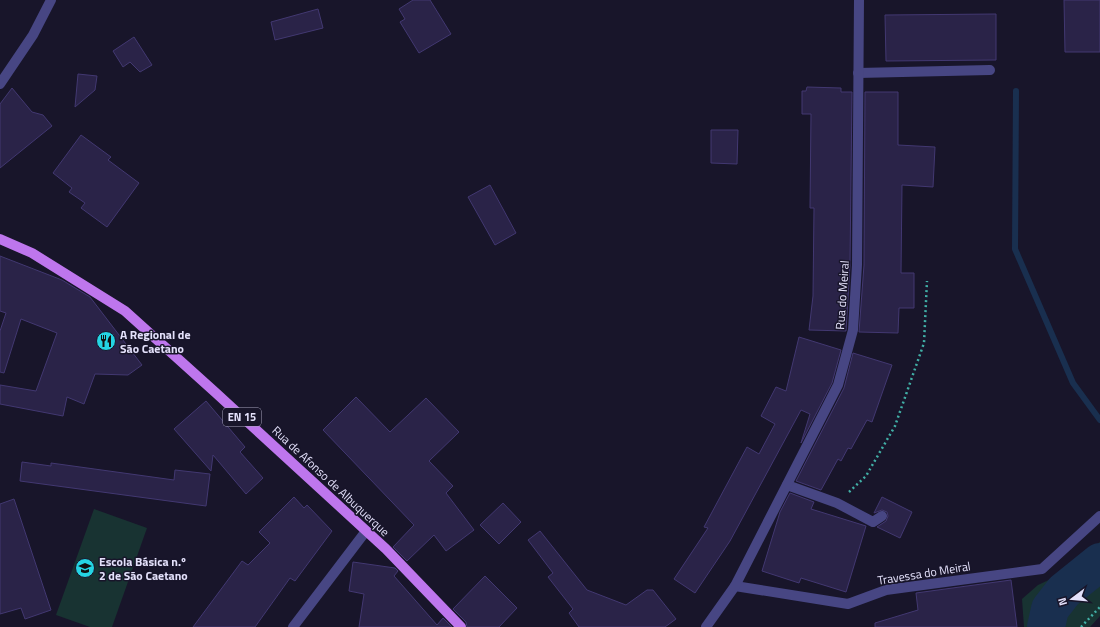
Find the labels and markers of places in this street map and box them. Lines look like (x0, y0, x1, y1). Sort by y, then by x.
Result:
place label: A Regional de São Caetano (120, 325, 191, 358)
restaurant icon: A Regional de São Caetano (95, 330, 117, 352)
place label: Escola Básica n.º 2 de São Caetano (99, 552, 188, 585)
school or university icon: Escola Básica n.º 2 de São Caetano (74, 557, 96, 579)

